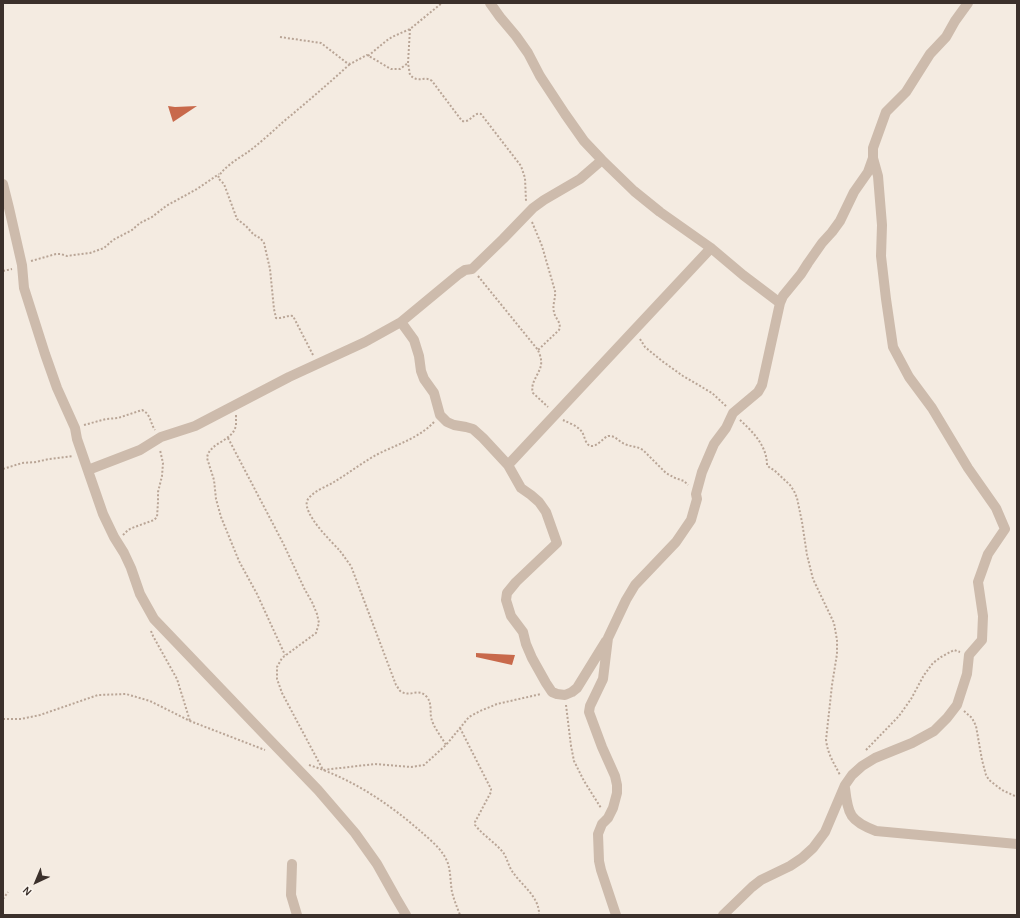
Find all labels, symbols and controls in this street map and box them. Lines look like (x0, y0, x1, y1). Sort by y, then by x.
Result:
north arrow (16, 862, 56, 902)
text: N (20, 884, 35, 898)

